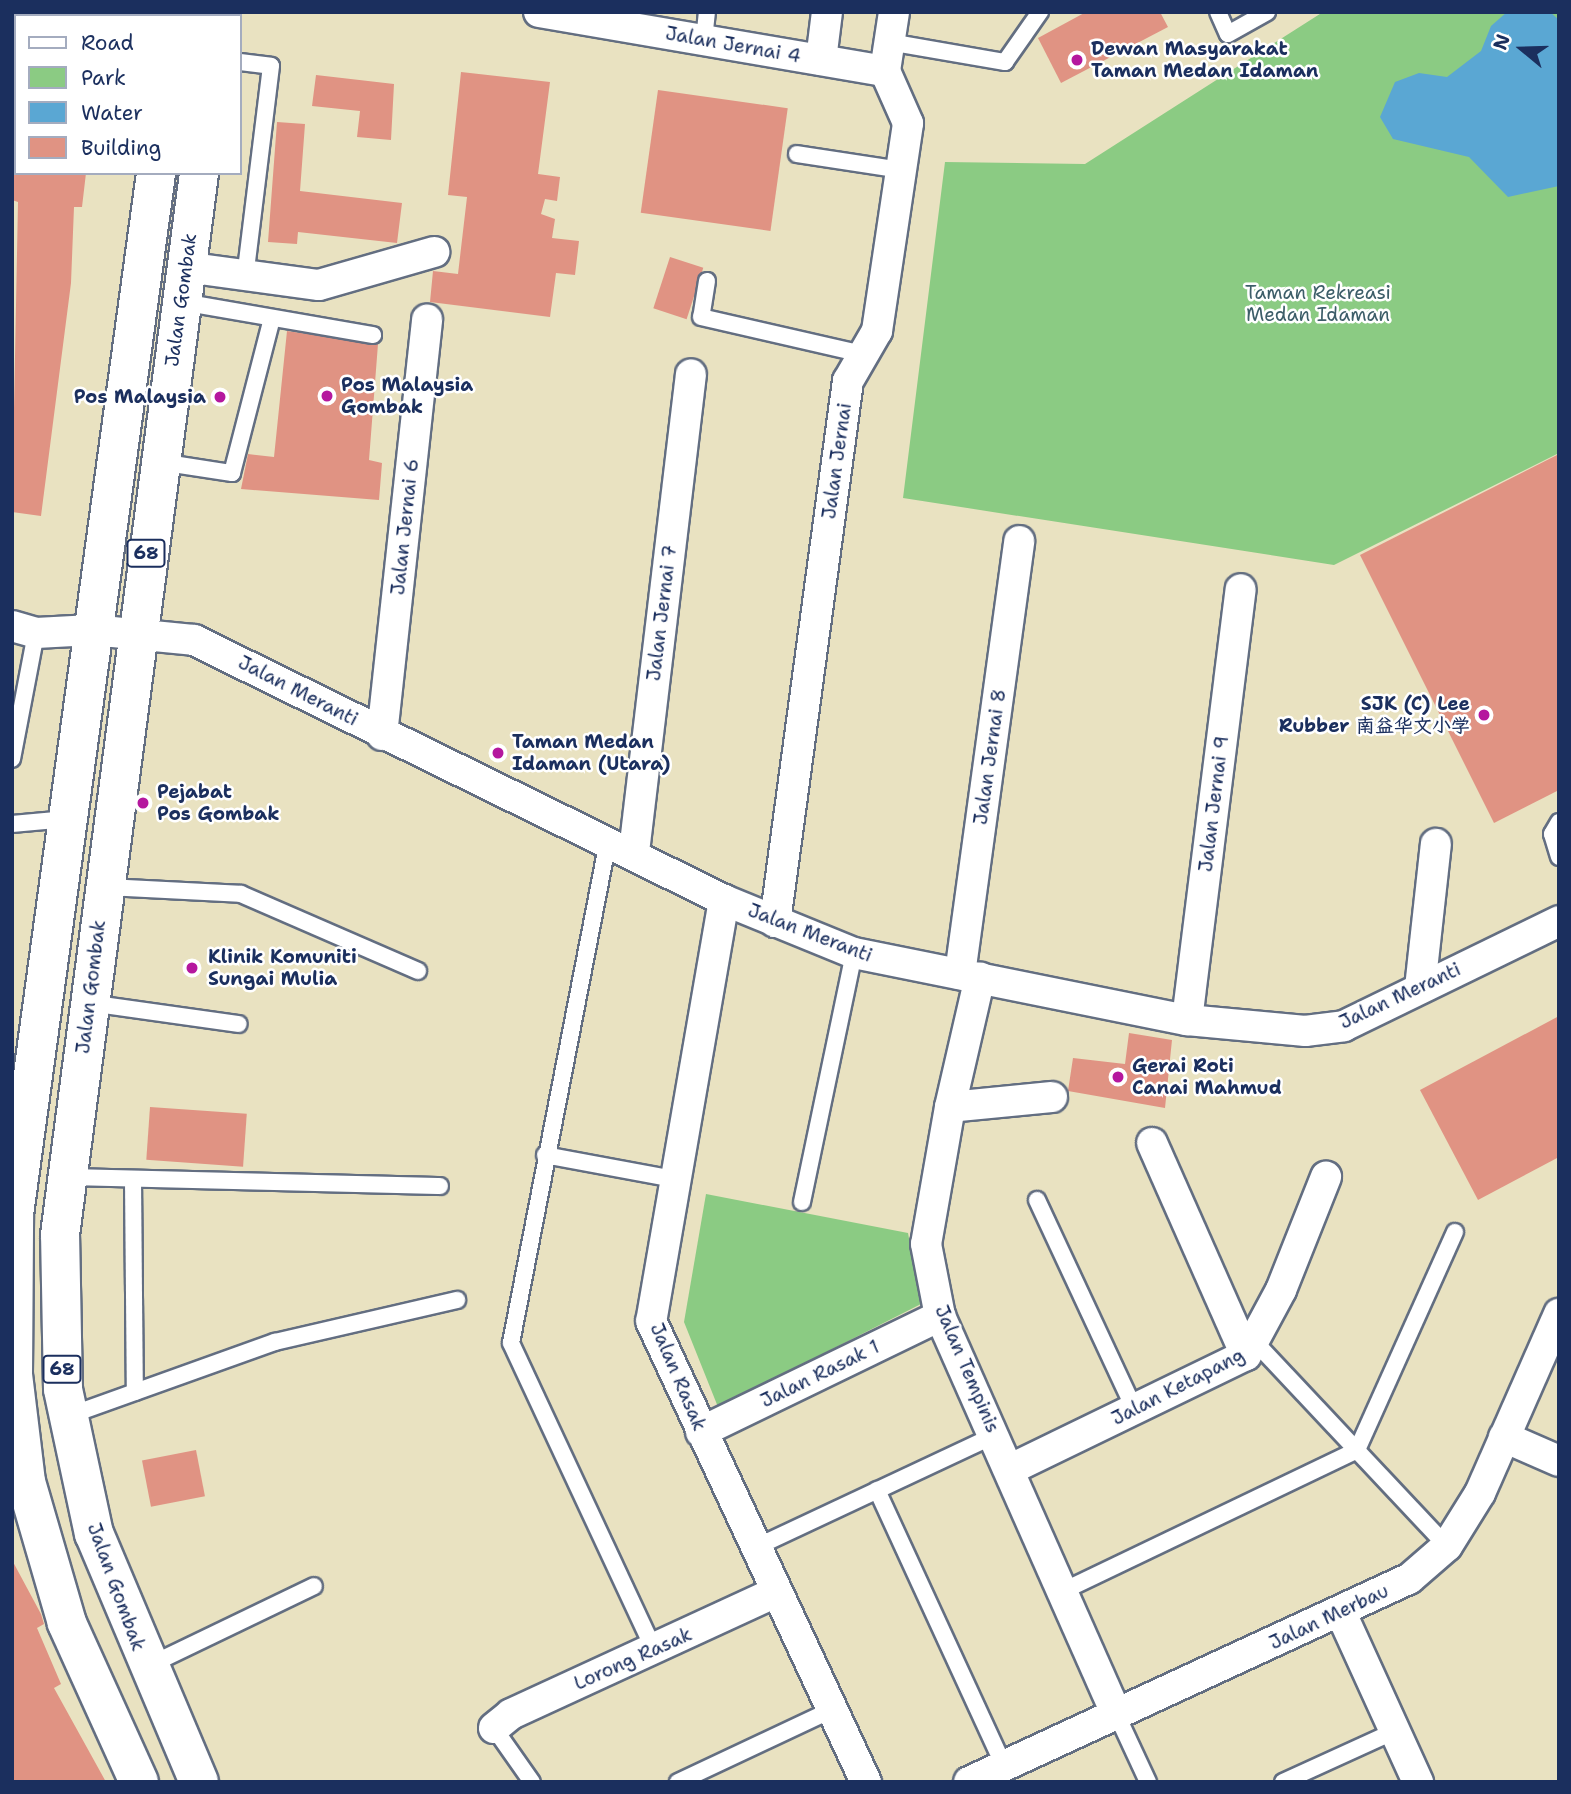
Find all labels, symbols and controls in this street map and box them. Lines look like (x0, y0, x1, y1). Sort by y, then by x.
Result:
legend (14, 14, 242, 175)
north arrow (1487, 14, 1557, 84)
street label: Jalan Jernai 4 (664, 22, 802, 68)
text: Road (81, 29, 134, 57)
text: N (1487, 31, 1516, 53)
place label: Dewan Masyarakat Taman Medan Idaman (1091, 38, 1318, 82)
marker: Dewan Masyarakat Taman Medan Idaman (1069, 52, 1085, 68)
text: Park (81, 64, 126, 92)
text: Water (81, 99, 143, 127)
text: Building (81, 134, 161, 162)
street label: Jalan Gombak (160, 232, 202, 368)
park label: Taman Rekreasi Medan Idaman (1245, 282, 1391, 326)
place label: Pos Malaysia Gombak (341, 374, 473, 418)
place label: Pos Malaysia (74, 386, 206, 408)
marker: Pos Malaysia Gombak (319, 388, 335, 404)
marker: Pos Malaysia (212, 389, 228, 405)
street label: Jalan Jernai (818, 401, 856, 521)
street label: Jalan Jernai 6 (387, 458, 423, 596)
road number: 68 (125, 538, 167, 568)
street label: Jalan Jernai 7 (642, 544, 682, 682)
street label: Jalan Meranti (234, 651, 362, 731)
street label: Jalan Jernai 8 (969, 688, 1011, 826)
place label: SJK (C) Lee Rubber 南益华文小学 (1279, 693, 1470, 737)
marker: SJK (C) Lee Rubber 南益华文小学 (1476, 707, 1492, 723)
place label: Taman Medan Idaman (Utara) (512, 731, 670, 775)
street label: Jalan Jernai 9 (1194, 735, 1234, 873)
marker: Taman Medan Idaman (Utara) (490, 745, 506, 761)
place label: Pejabat Pos Gombak (157, 781, 280, 825)
marker: Pejabat Pos Gombak (135, 795, 151, 811)
street label: Jalan Meranti (745, 899, 875, 967)
street label: Jalan Gombak (71, 919, 111, 1055)
place label: Klinik Komuniti Sungai Mulia (208, 946, 357, 990)
marker: Klinik Komuniti Sungai Mulia (182, 958, 202, 978)
street label: Jalan Meranti (1336, 958, 1464, 1034)
place label: Gerai Roti Canai Mahmud (1132, 1055, 1282, 1099)
marker: Gerai Roti Canai Mahmud (1110, 1069, 1126, 1085)
street label: Jalan Tempinis (930, 1302, 1004, 1436)
street label: Jalan Rasak (645, 1320, 711, 1434)
street label: Jalan Rasak 1 (757, 1335, 883, 1413)
street label: Jalan Ketapang (1108, 1344, 1248, 1430)
road number: 68 (41, 1354, 83, 1384)
street label: Jalan Gombak (82, 1520, 150, 1654)
street label: Jalan Merbau (1266, 1579, 1392, 1655)
street label: Lorong Rasak (570, 1623, 696, 1695)

